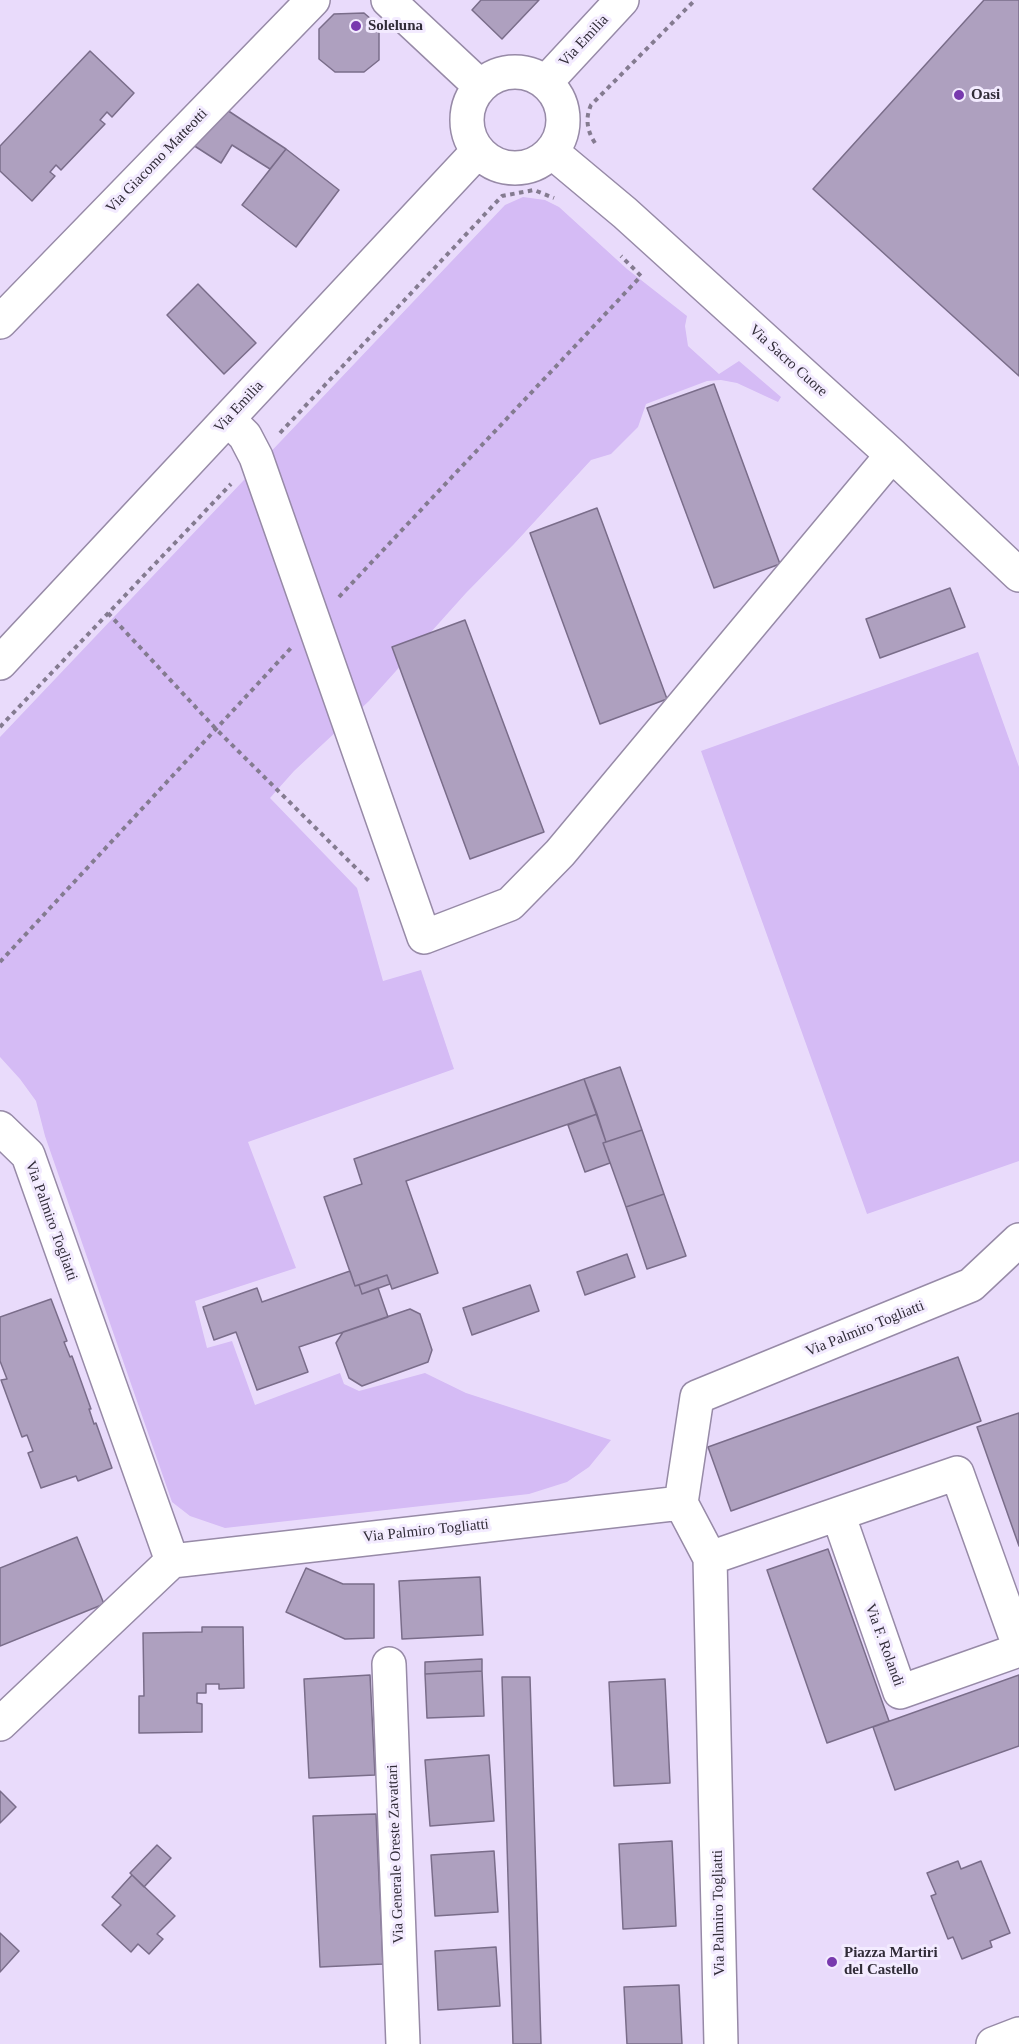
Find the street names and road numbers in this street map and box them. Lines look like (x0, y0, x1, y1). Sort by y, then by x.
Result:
street label: Via Emilia (555, 11, 613, 71)
street label: Via Giacomo Matteotti (103, 105, 211, 217)
street label: Via Sacro Cuore (745, 321, 831, 401)
street label: Via Emilia (210, 377, 268, 437)
street label: Via Palmiro Togliatti (21, 1159, 81, 1283)
street label: Via Palmiro Togliatti (803, 1297, 927, 1361)
street label: Via Palmiro Togliatti (362, 1515, 490, 1547)
street label: Via F. Rolandi (861, 1601, 907, 1689)
street label: Via Generale Oreste Zavattari (384, 1764, 408, 1944)
street label: Via Palmiro Togliatti (709, 1850, 729, 1976)

